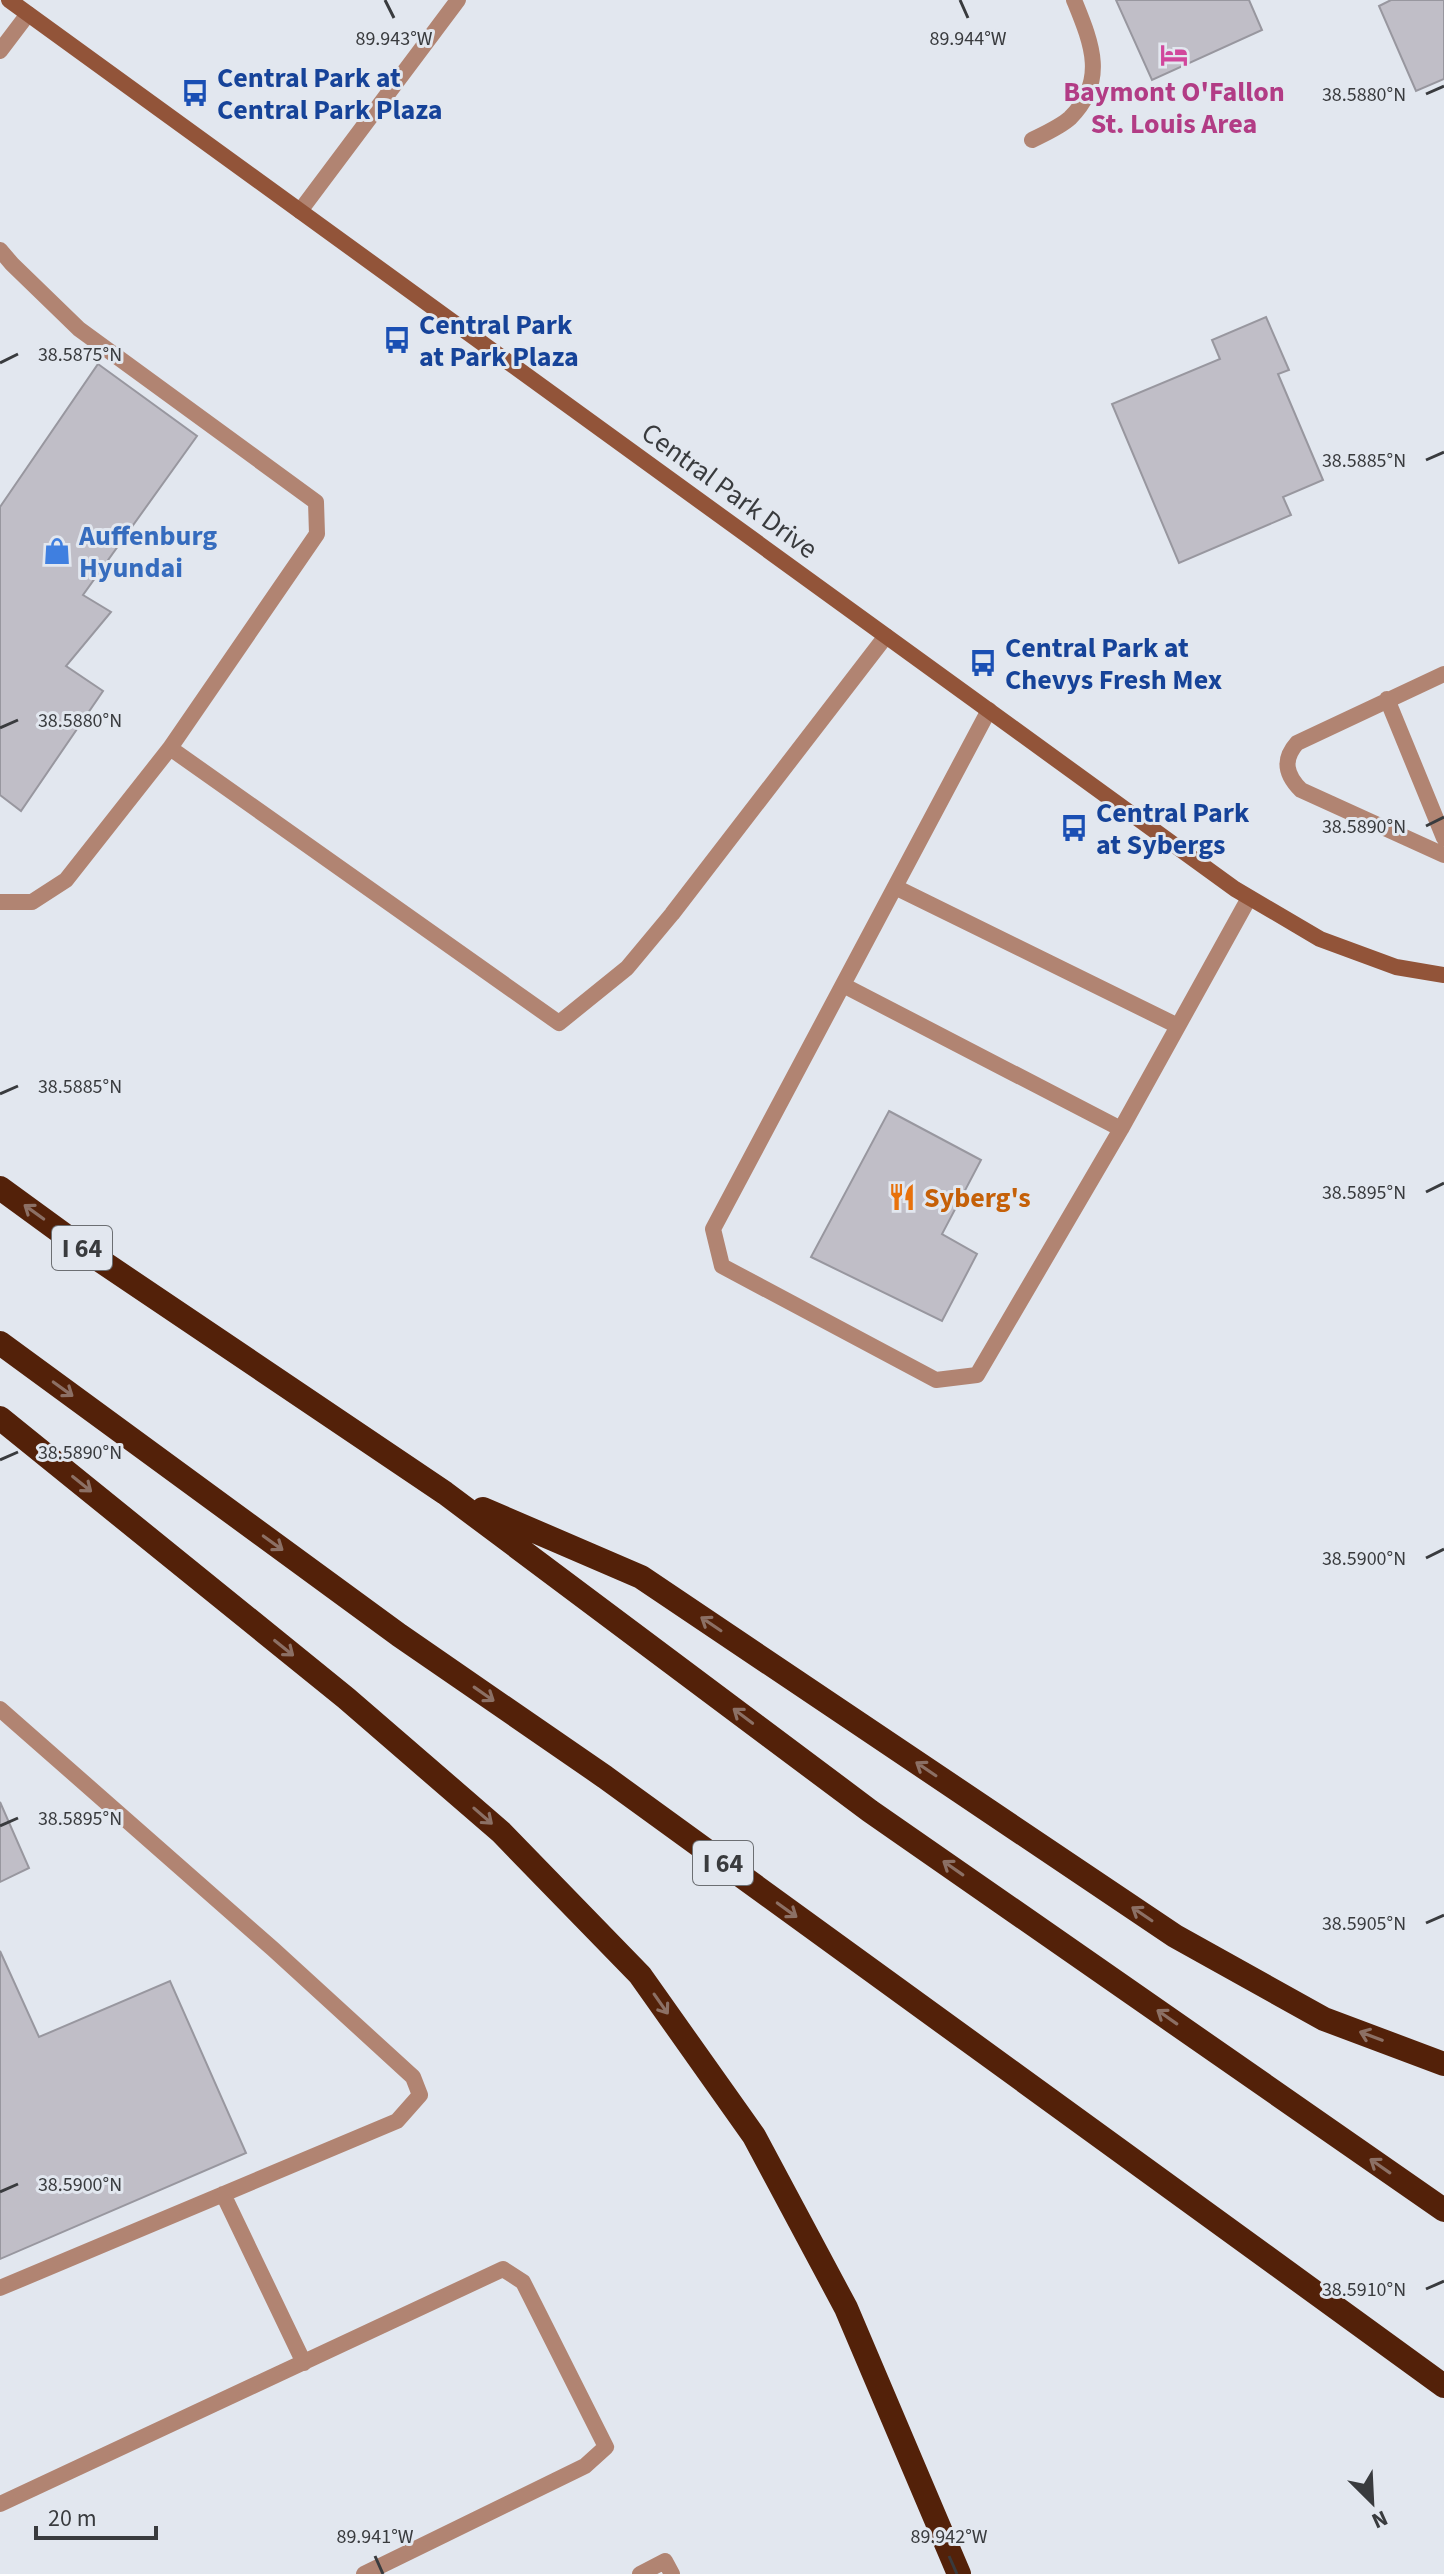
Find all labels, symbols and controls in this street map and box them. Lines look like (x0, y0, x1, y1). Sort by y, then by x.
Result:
text: 89.943°W (355, 25, 433, 53)
text: 89.944°W (929, 25, 1007, 53)
hotel icon: Baymont O'Fallon St. Louis Area (1159, 40, 1189, 70)
place label: Central Park at Central Park Plaza (217, 58, 443, 130)
place label: Baymont O'Fallon St. Louis Area (1063, 72, 1285, 144)
bus stop icon: Central Park at Central Park Plaza (180, 78, 210, 108)
text: 38.5880°N (1322, 81, 1406, 109)
place label: Central Park at Park Plaza (419, 305, 579, 377)
bus stop icon: Central Park at Park Plaza (382, 325, 412, 355)
text: 38.5875°N (38, 341, 122, 369)
street label: Central Park Drive (633, 413, 826, 568)
text: 38.5885°N (1322, 447, 1406, 475)
place label: Auffenburg Hyundai (78, 516, 217, 588)
shop icon: Auffenburg Hyundai (42, 536, 72, 566)
place label: Central Park at Chevys Fresh Mex (1005, 628, 1222, 700)
bus stop icon: Central Park at Chevys Fresh Mex (968, 648, 998, 678)
text: 38.5880°N (38, 707, 122, 735)
place label: Central Park at Sybergs (1096, 793, 1250, 865)
bus stop icon: Central Park at Sybergs (1059, 813, 1089, 843)
text: 38.5890°N (1322, 813, 1406, 841)
text: 38.5885°N (38, 1073, 122, 1101)
place label: Syberg's (924, 1178, 1031, 1218)
text: 38.5895°N (1322, 1179, 1406, 1207)
restaurant icon: Syberg's (887, 1182, 917, 1212)
one-way arrow (23, 1204, 45, 1221)
road number: I 64 (52, 1226, 112, 1270)
one-way arrow (52, 1380, 73, 1397)
text: 38.5890°N (38, 1439, 122, 1467)
one-way arrow (71, 1476, 92, 1493)
one-way arrow (261, 1535, 283, 1551)
text: 38.5900°N (1322, 1545, 1406, 1573)
one-way arrow (700, 1616, 722, 1632)
one-way arrow (273, 1639, 294, 1657)
one-way arrow (473, 1686, 495, 1702)
one-way arrow (733, 1707, 754, 1724)
one-way arrow (916, 1761, 938, 1777)
text: 38.5895°N (38, 1805, 122, 1833)
one-way arrow (472, 1807, 492, 1825)
road number: I 64 (693, 1841, 753, 1885)
one-way arrow (943, 1860, 965, 1876)
one-way arrow (776, 1901, 798, 1918)
one-way arrow (1132, 1906, 1154, 1922)
text: 38.5905°N (1322, 1910, 1406, 1938)
one-way arrow (653, 1993, 669, 2015)
one-way arrow (1156, 2009, 1178, 2025)
one-way arrow (1359, 2028, 1384, 2042)
one-way arrow (1369, 2158, 1391, 2174)
text: 38.5900°N (38, 2171, 122, 2199)
text: 38.5910°N (1322, 2276, 1406, 2304)
north arrow (1332, 2462, 1412, 2542)
scale bar (36, 2490, 156, 2540)
text: 20 m (48, 2501, 97, 2536)
text: N (1367, 2502, 1393, 2537)
text: 89.941°W (336, 2523, 414, 2551)
text: 89.942°W (910, 2523, 988, 2551)

